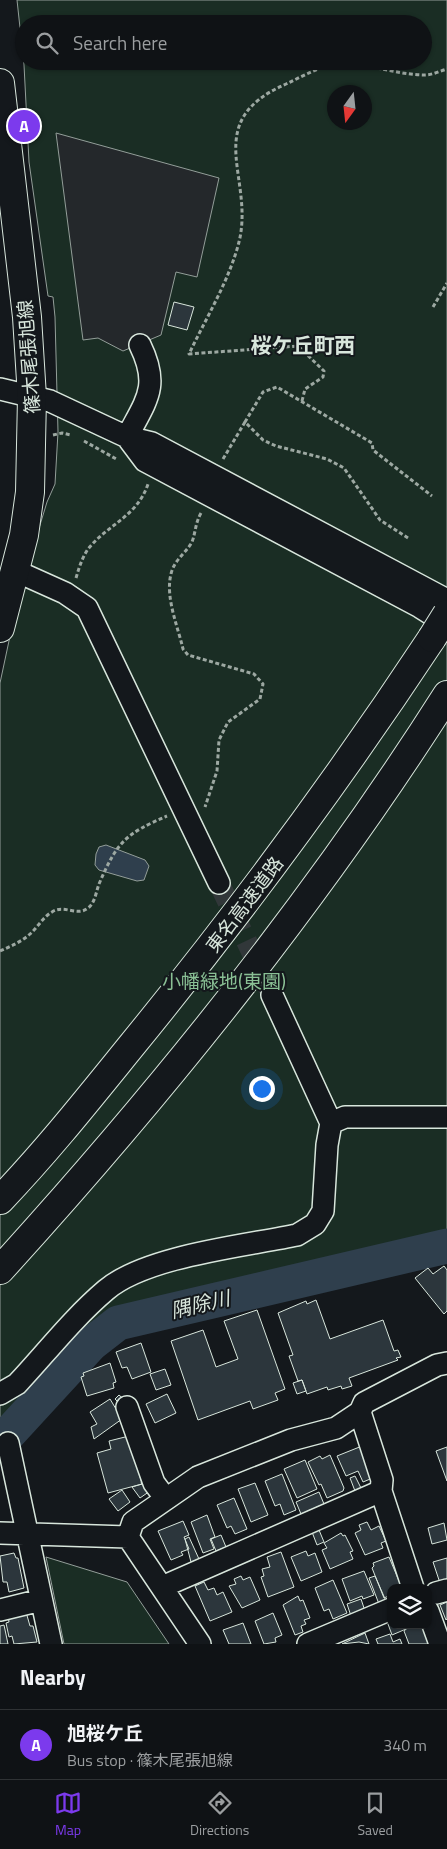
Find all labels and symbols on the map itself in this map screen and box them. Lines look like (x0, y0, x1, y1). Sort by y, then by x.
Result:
north arrow (327, 85, 372, 130)
pin: A (8, 107, 40, 145)
street label: 篠木尾張旭線 (10, 299, 46, 415)
district label: 桜ケ丘町西 (251, 329, 356, 361)
street label: 東名高速道路 (198, 850, 290, 958)
park label: 小幡緑地(東園) (162, 966, 286, 995)
your location (249, 1076, 275, 1102)
water label: 隅除川 (167, 1282, 235, 1326)

